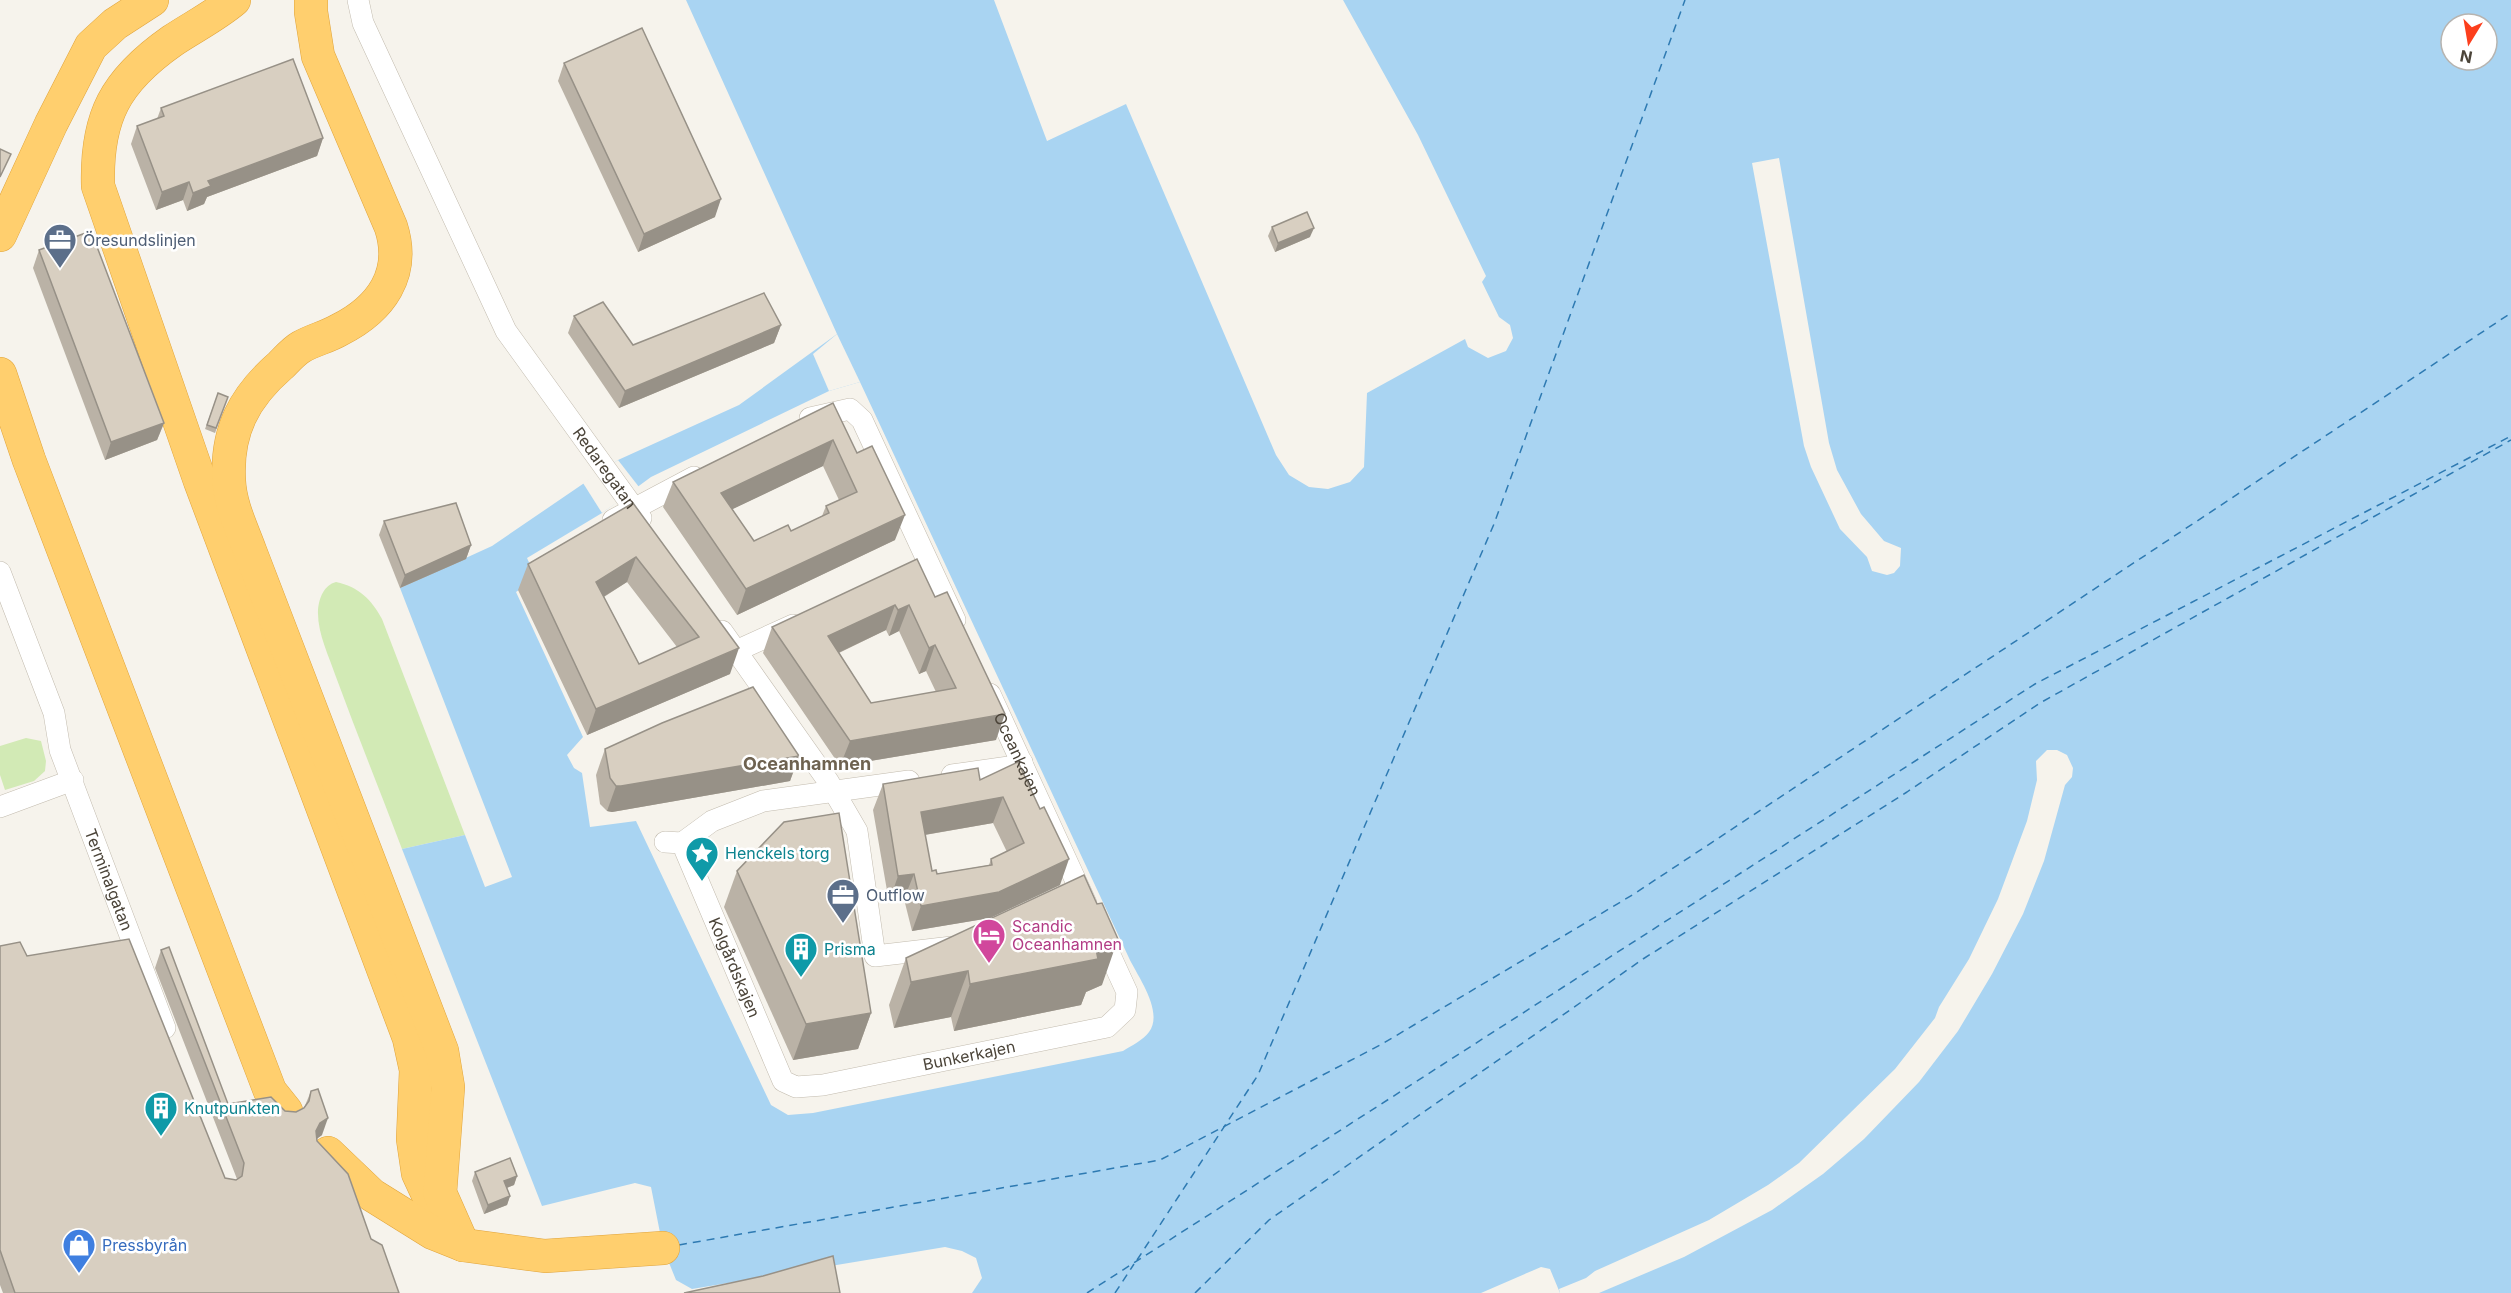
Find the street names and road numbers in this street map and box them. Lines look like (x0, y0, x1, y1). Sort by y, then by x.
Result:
street label: Redaregatan (569, 423, 641, 513)
street label: Oceankajen (990, 709, 1045, 799)
street label: Terminalgatan (81, 826, 137, 933)
street label: Kolgårdskajen (705, 914, 765, 1020)
street label: Bunkerkajen (921, 1036, 1017, 1074)

